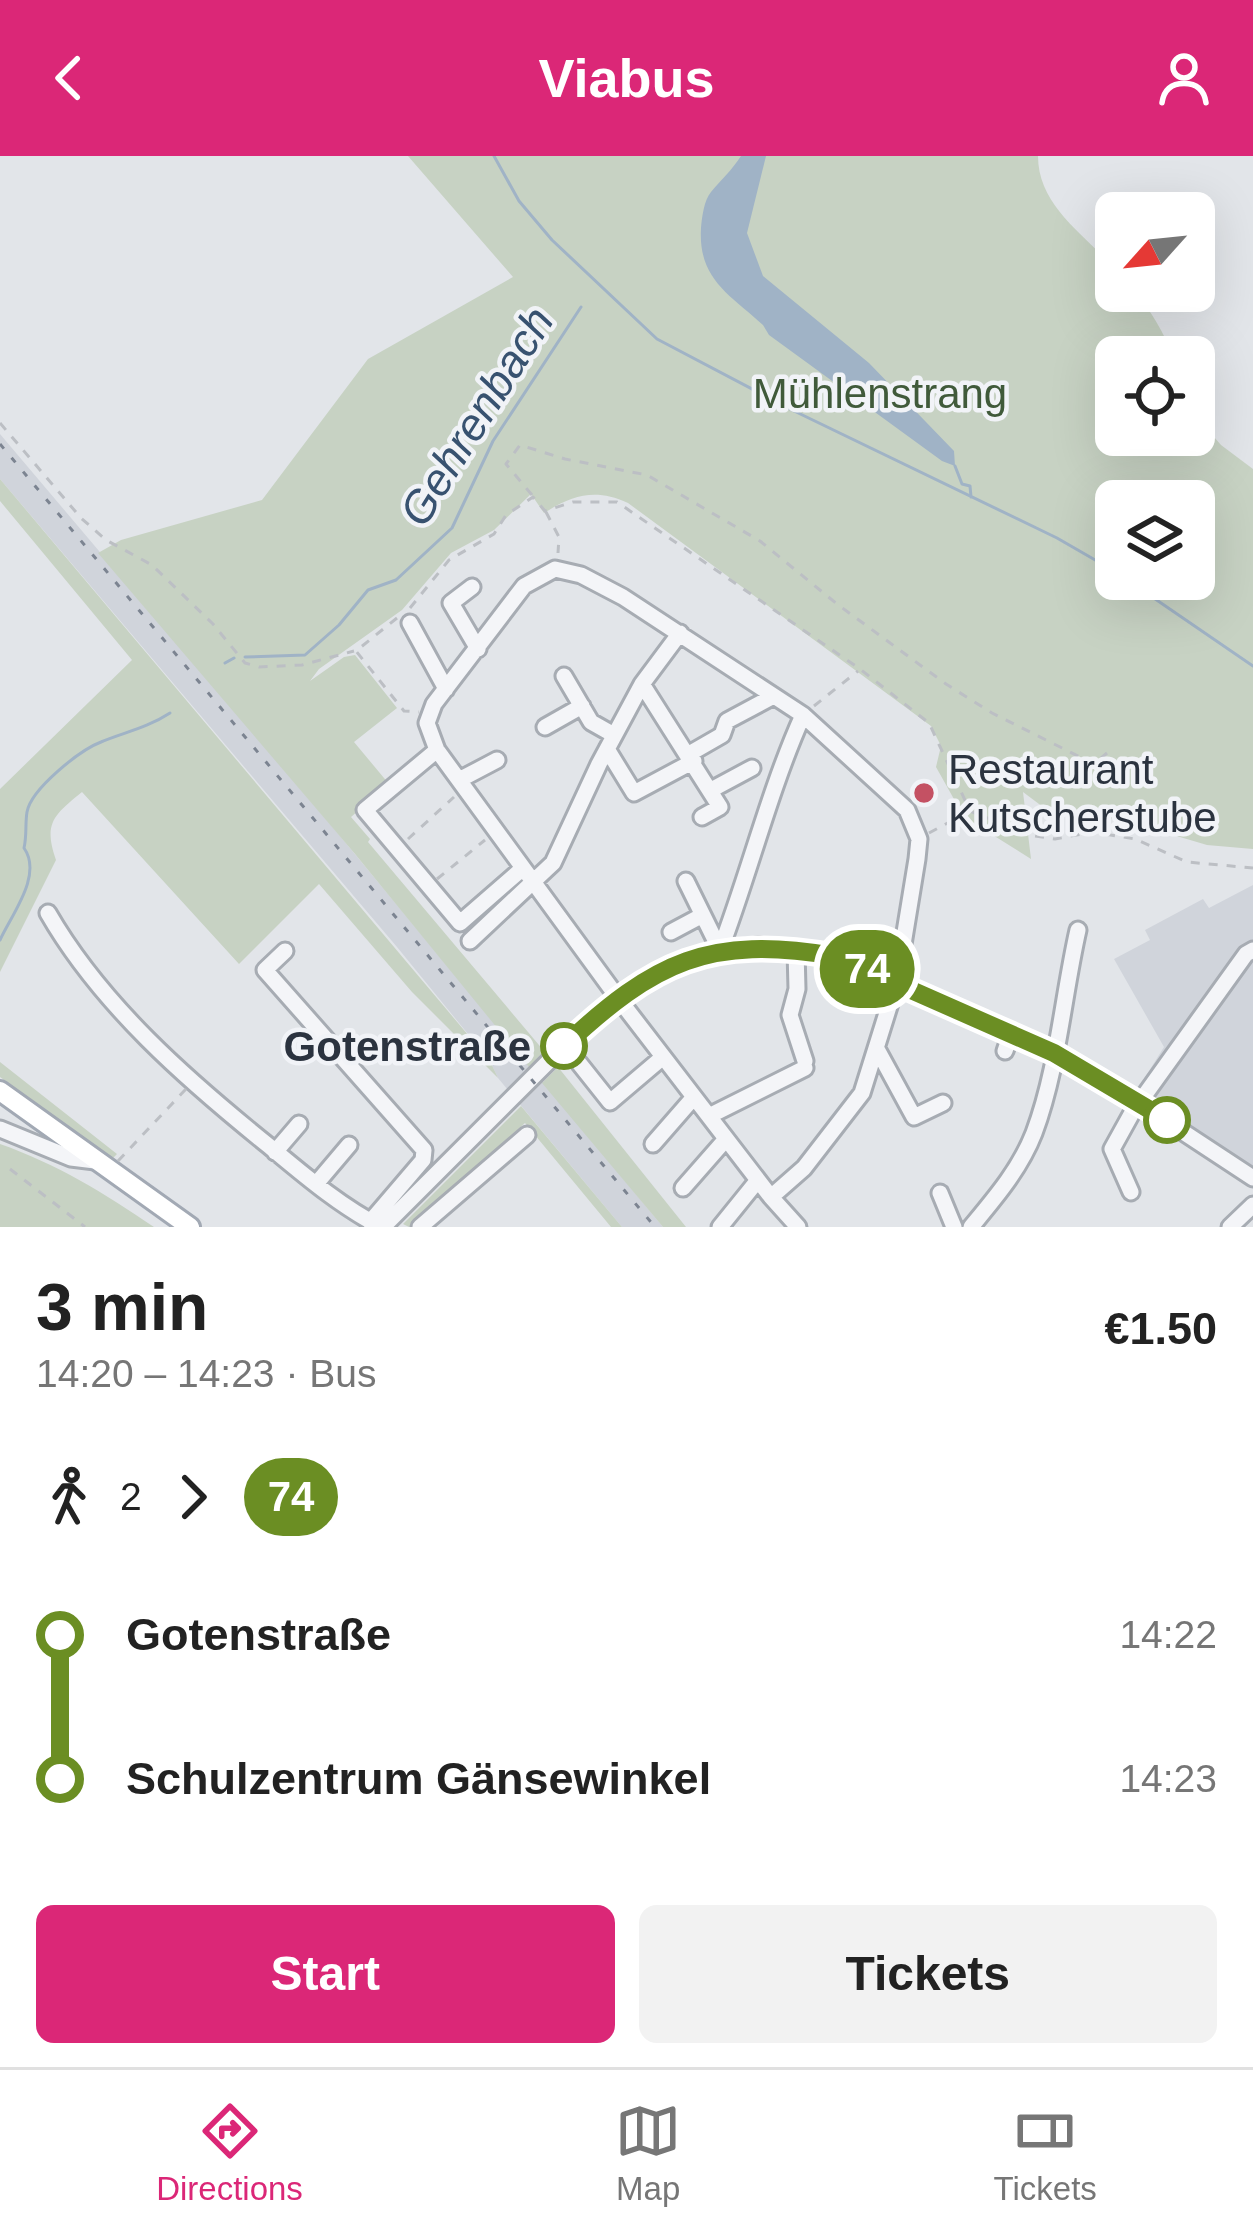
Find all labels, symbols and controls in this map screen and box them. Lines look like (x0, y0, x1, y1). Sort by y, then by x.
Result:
icon: back (36, 45, 102, 111)
icon: person (1151, 45, 1217, 111)
text: Viabus (538, 48, 715, 108)
north arrow (1095, 192, 1215, 312)
map controls (1095, 192, 1215, 600)
water label: Gehrenbach (389, 298, 564, 535)
button: locate (1095, 336, 1215, 456)
park label: Mühlenstrang (753, 370, 1007, 417)
button: layers (1095, 480, 1215, 600)
place label: Restaurant Kutscherstube (948, 746, 1217, 841)
marker: Restaurant Kutscherstube (911, 780, 937, 806)
line badge: 74 (813, 930, 921, 1008)
text: 74 (844, 945, 890, 992)
place label: Gotenstraße (284, 1023, 531, 1070)
marker: Gotenstraße (542, 1024, 586, 1068)
unlabelled marker (1145, 1098, 1189, 1142)
text: 3 min (36, 1270, 208, 1344)
text: €1.50 (1104, 1303, 1217, 1354)
text: 14:20 – 14:23 · Bus (36, 1352, 376, 1395)
icon: walk (36, 1464, 102, 1530)
icon: forward (160, 1464, 226, 1530)
text: 74 (268, 1473, 314, 1520)
text: 2 (120, 1475, 142, 1518)
text: Gotenstraße (126, 1609, 391, 1660)
text: 14:22 (1119, 1613, 1217, 1656)
text: Schulzentrum Gänsewinkel (126, 1753, 711, 1804)
text: 14:23 (1119, 1757, 1217, 1800)
button: Start (36, 1905, 615, 2043)
button: Tickets (639, 1905, 1217, 2043)
tab: Directions (156, 2098, 303, 2208)
tab: Map (615, 2098, 681, 2208)
tab: Tickets (994, 2098, 1097, 2208)

